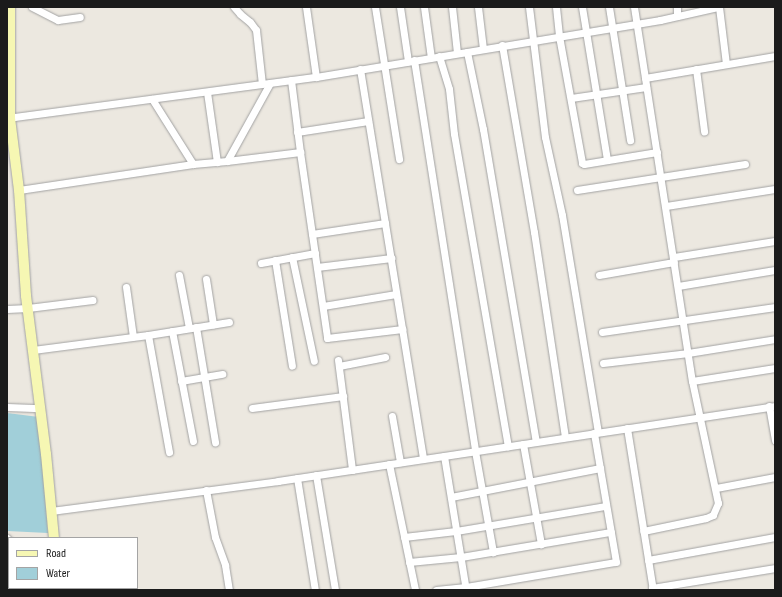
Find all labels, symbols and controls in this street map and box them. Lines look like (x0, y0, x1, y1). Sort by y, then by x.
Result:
legend (8, 537, 138, 589)
text: Road (46, 546, 66, 561)
text: Water (46, 566, 70, 581)

